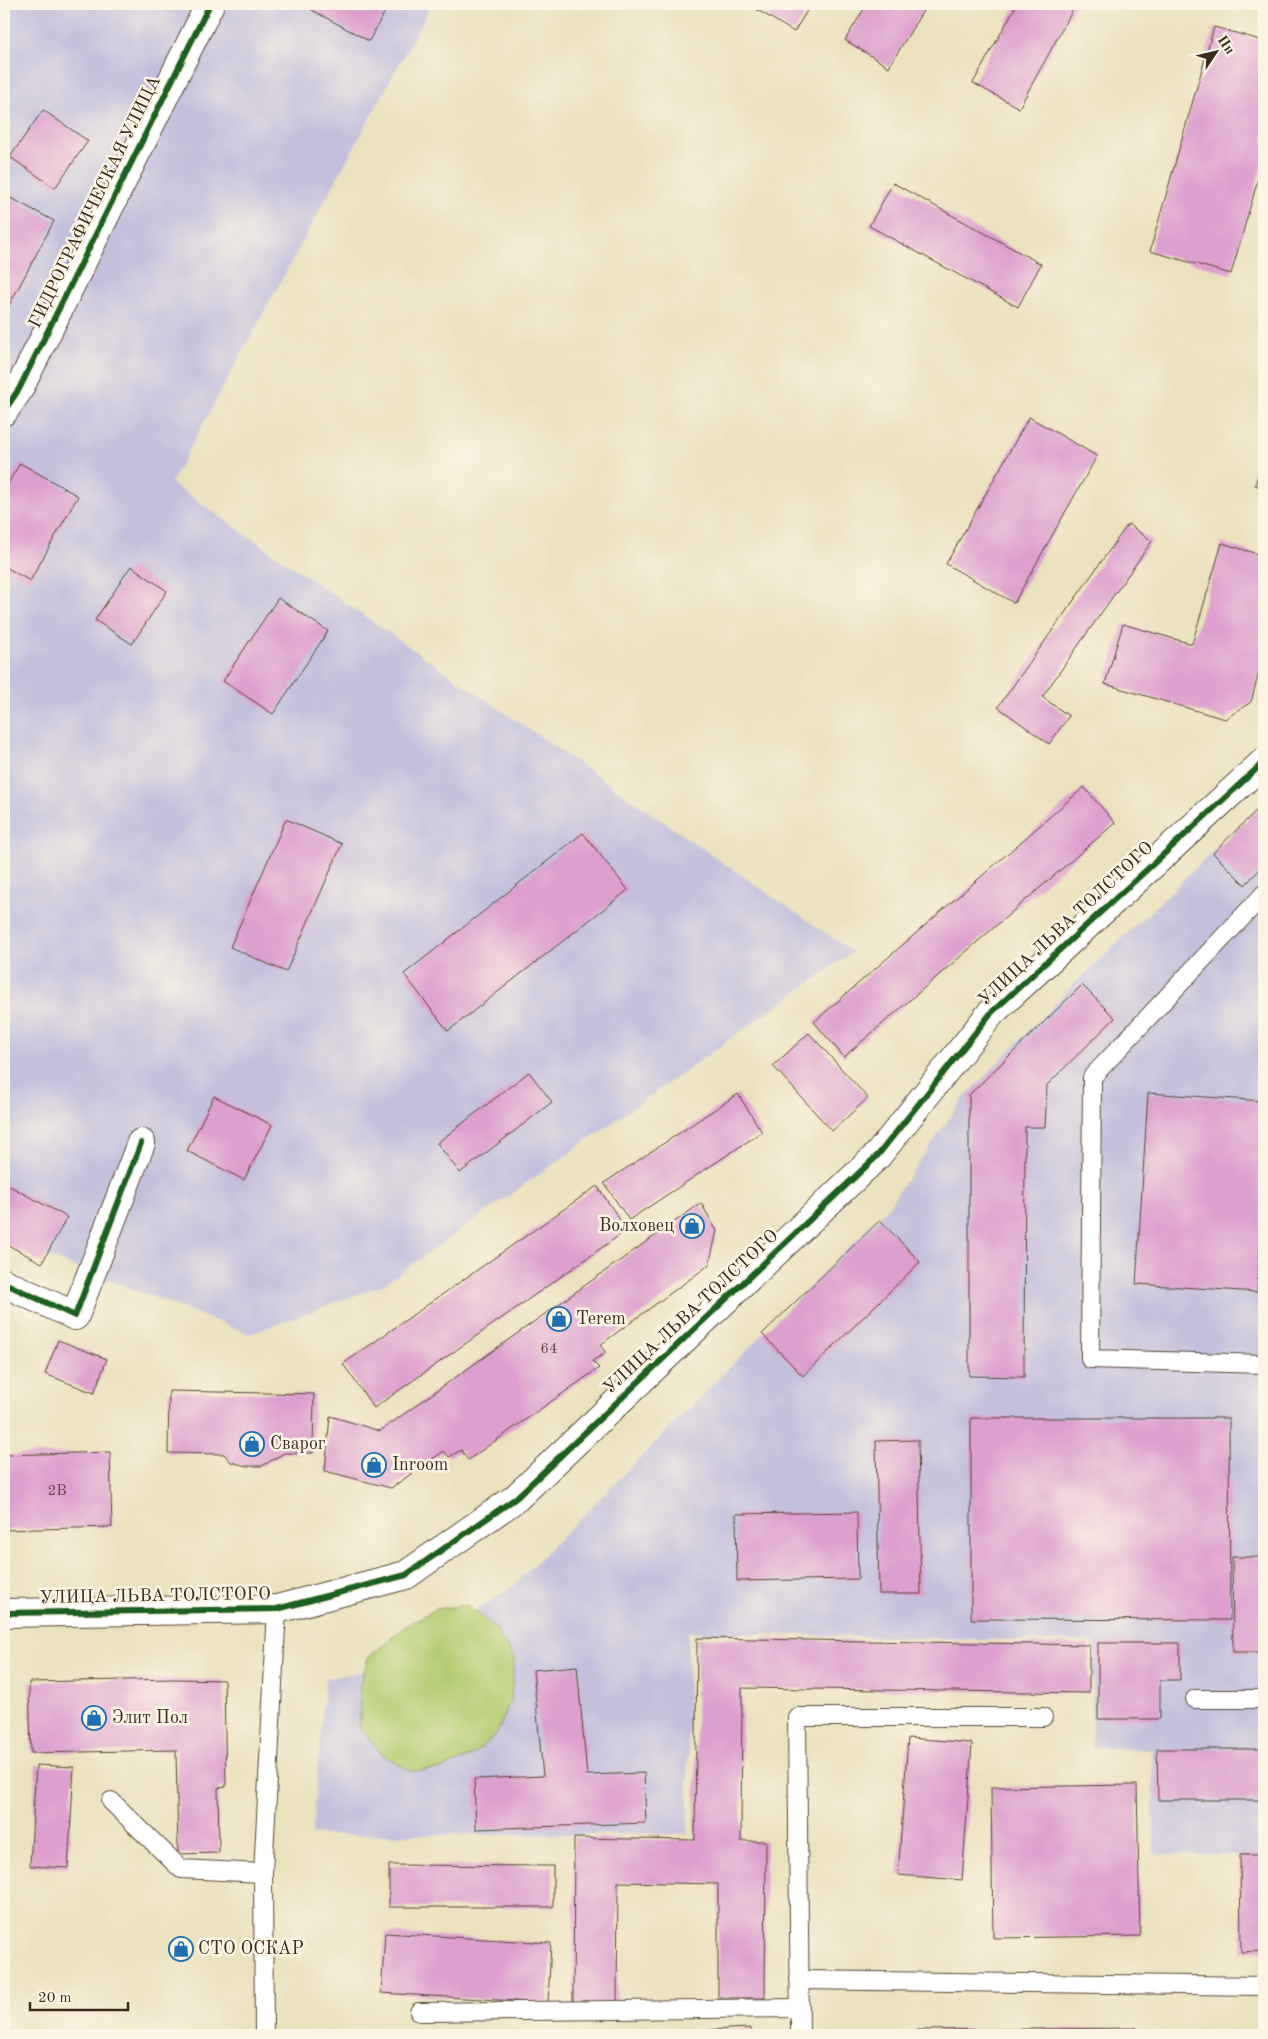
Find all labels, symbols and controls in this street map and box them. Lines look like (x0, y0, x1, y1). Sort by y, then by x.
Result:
north arrow (1190, 28, 1240, 78)
text: Пн (1215, 33, 1237, 57)
street label: ГИДРОГРАФИЧЕСКАЯ УЛИЦА (26, 73, 164, 331)
street label: УЛИЦА ЛЬВА ТОЛСТОГО (975, 838, 1157, 1010)
shop icon: Волховец (679, 1213, 705, 1239)
place label: Волховец (599, 1217, 674, 1235)
street label: УЛИЦА ЛЬВА ТОЛСТОГО (600, 1226, 782, 1398)
shop icon: Terem (546, 1306, 572, 1332)
place label: Terem (576, 1310, 626, 1328)
house number: 64 (540, 1342, 558, 1357)
shop icon: Сварог (239, 1431, 265, 1457)
place label: Сварог (270, 1435, 326, 1453)
shop icon: Inroom (361, 1452, 387, 1478)
place label: Inroom (392, 1456, 448, 1474)
house number: 2В (47, 1484, 67, 1499)
street label: УЛИЦА ЛЬВА ТОЛСТОГО (39, 1585, 271, 1607)
shop icon: Элит Пол (81, 1705, 107, 1731)
place label: Элит Пол (112, 1709, 188, 1727)
shop icon: СТО ОСКАР (168, 1936, 194, 1962)
place label: СТО ОСКАР (198, 1940, 304, 1958)
scale bar (30, 1979, 128, 2011)
text: 20 m (38, 1991, 72, 2006)

